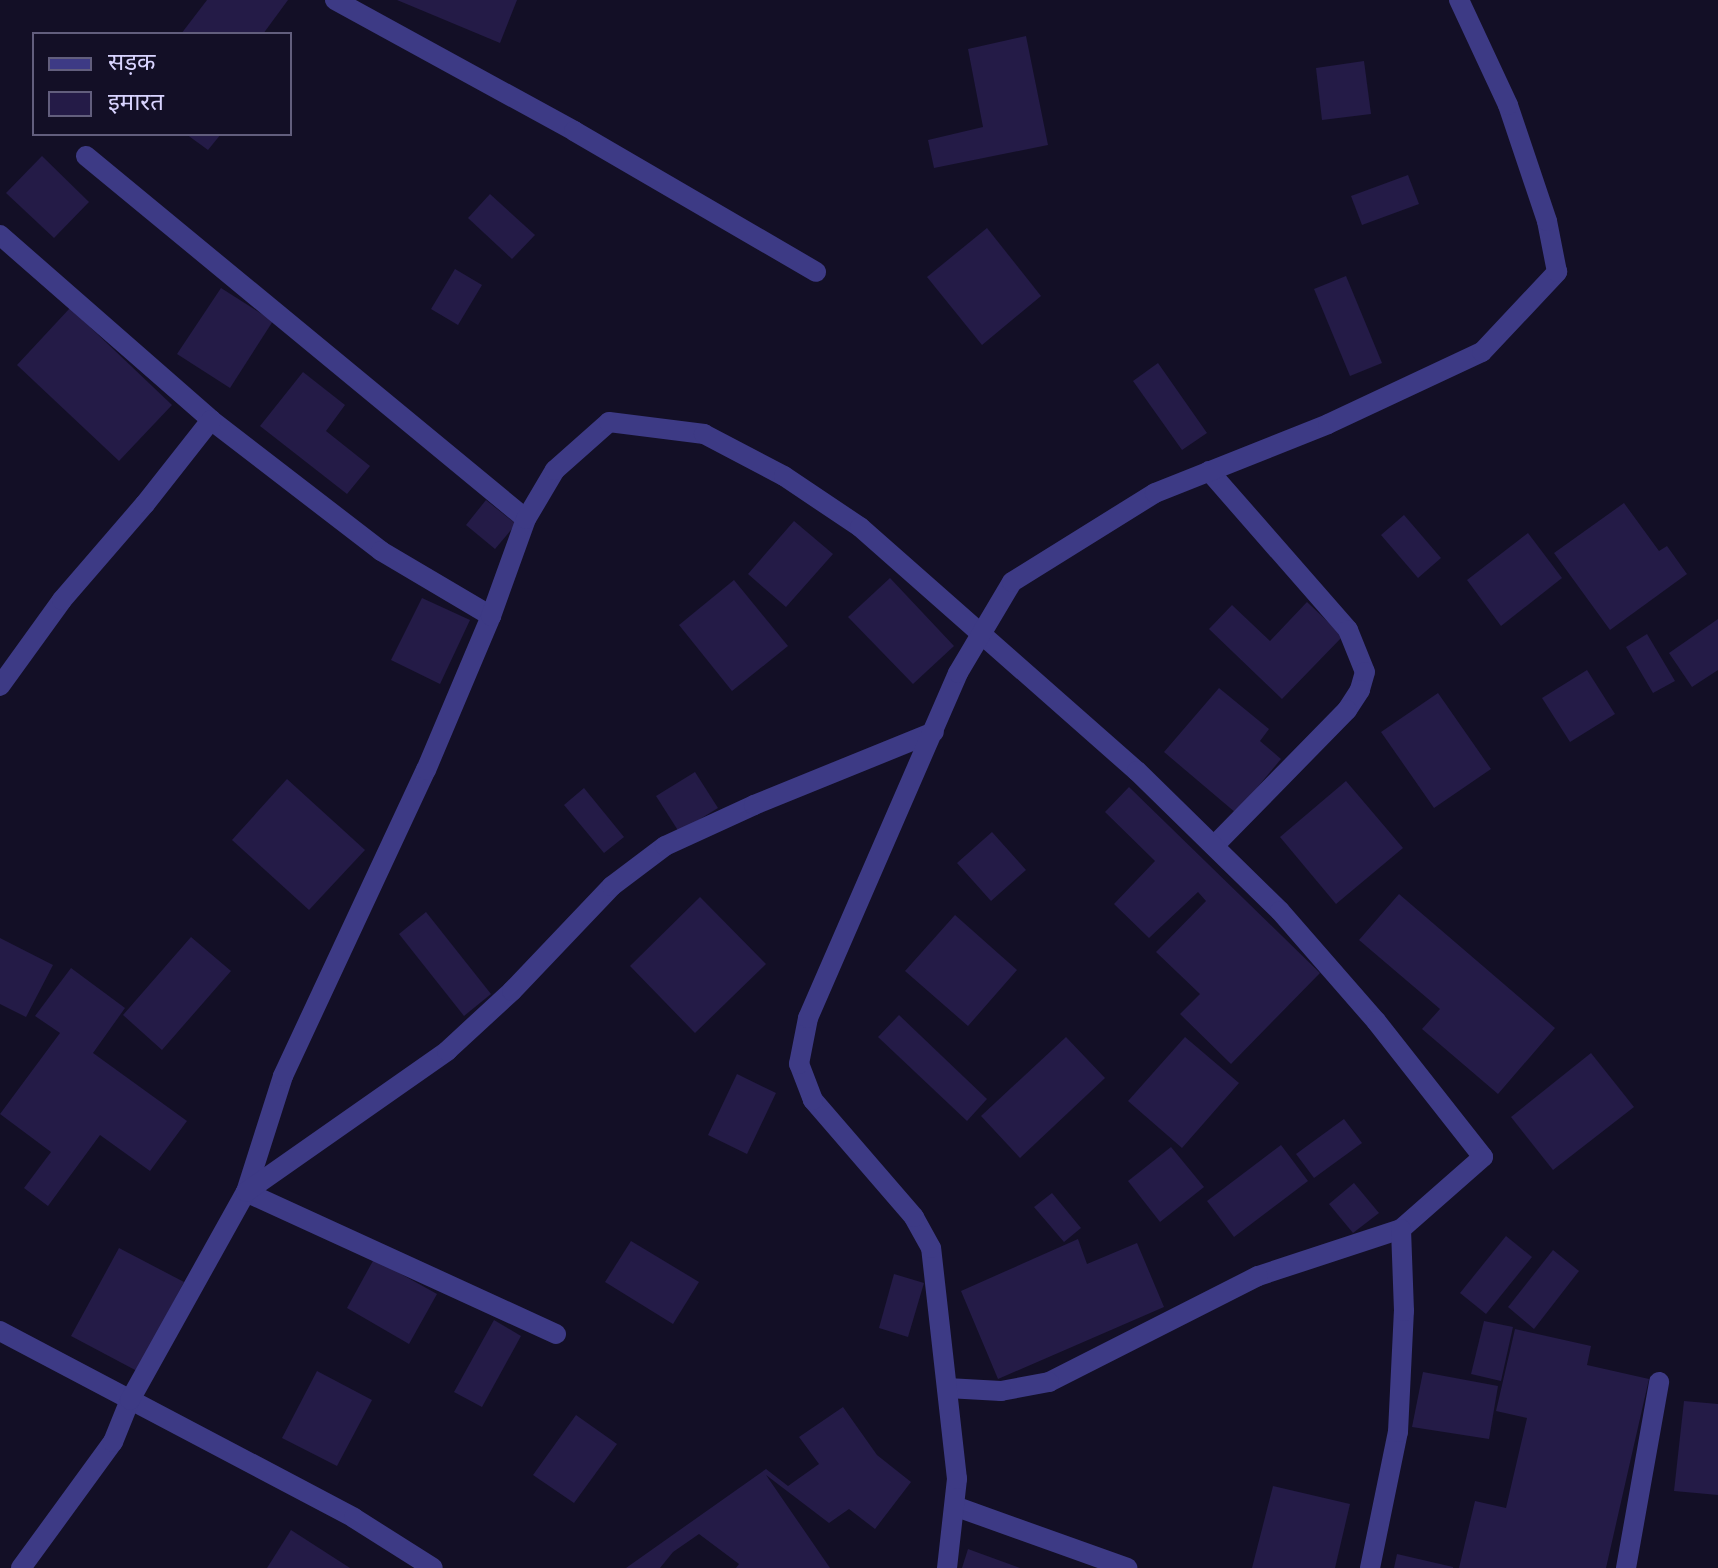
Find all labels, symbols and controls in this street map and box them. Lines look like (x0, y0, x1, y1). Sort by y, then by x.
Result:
legend (32, 32, 292, 136)
text: सड़क (108, 48, 156, 76)
text: इमारत (108, 88, 164, 116)

